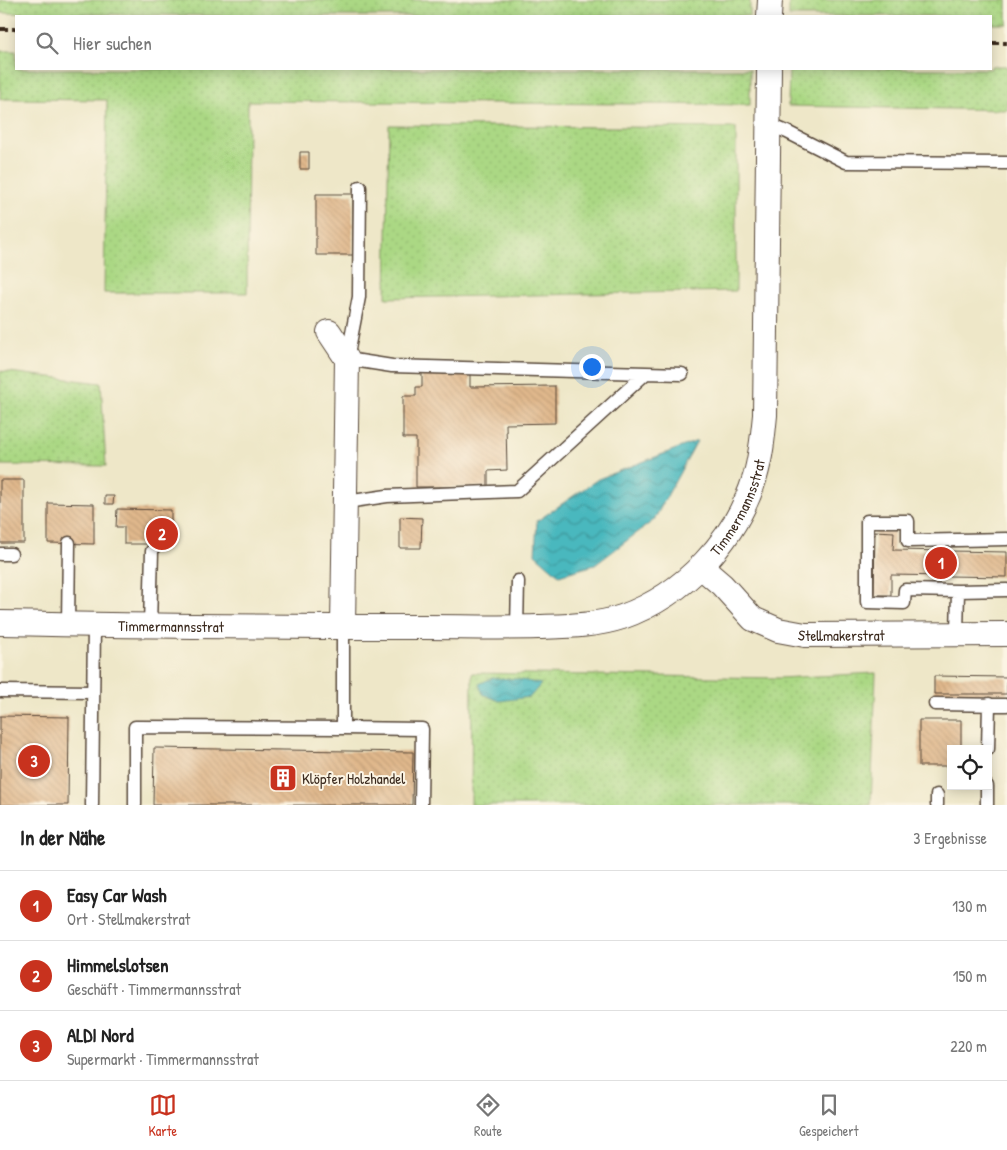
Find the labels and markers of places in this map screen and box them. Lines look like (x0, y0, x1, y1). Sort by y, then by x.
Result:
pin: 2 (146, 515, 178, 553)
pin: 1 (925, 544, 957, 582)
pin: 3 (18, 742, 50, 780)
building icon: Klöpfer Holzhandel (268, 763, 298, 793)
place label: Klöpfer Holzhandel (302, 768, 405, 789)

